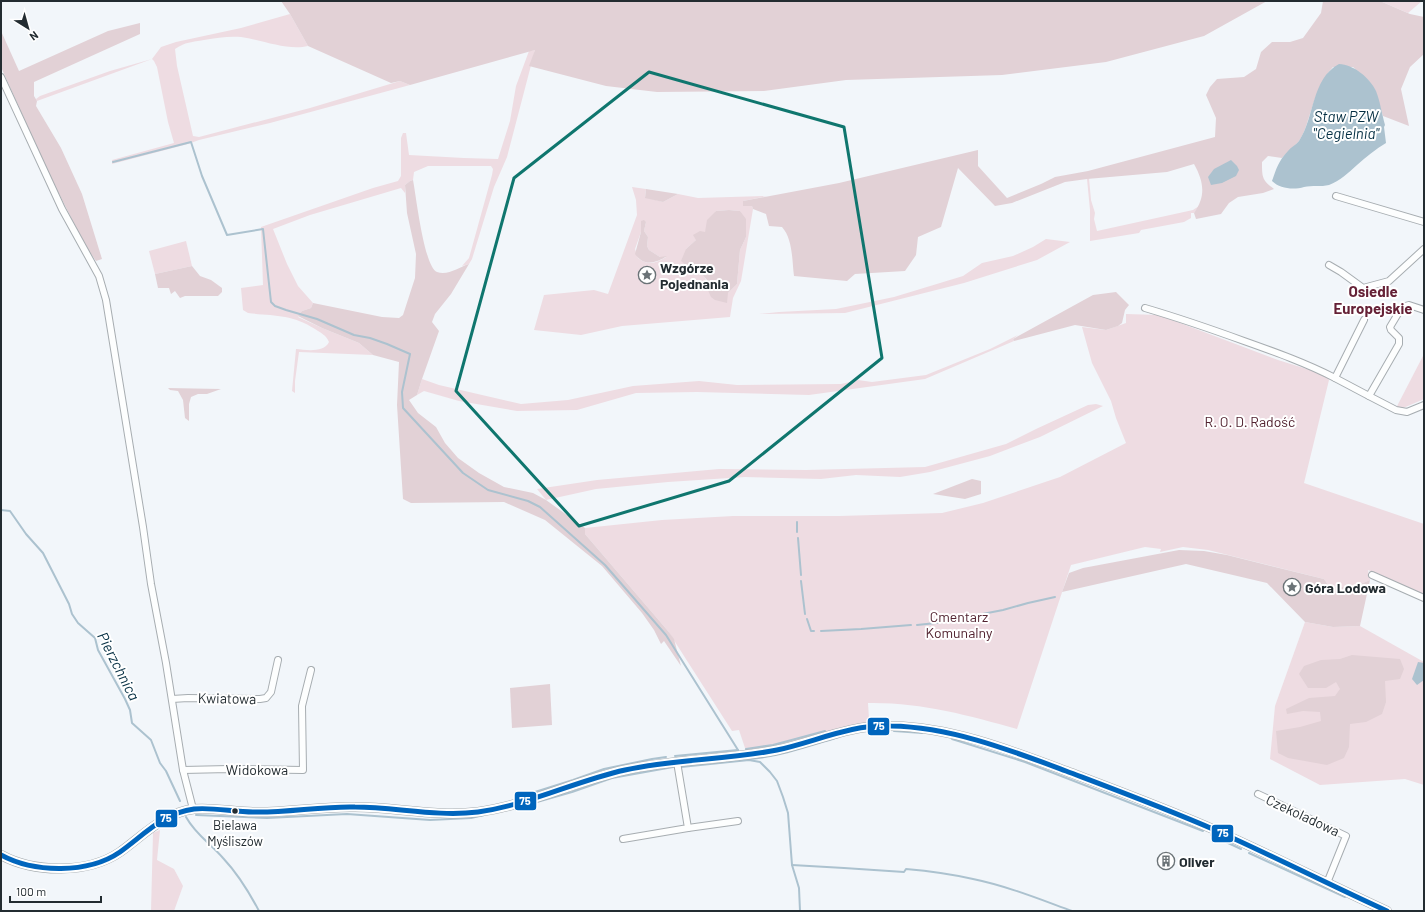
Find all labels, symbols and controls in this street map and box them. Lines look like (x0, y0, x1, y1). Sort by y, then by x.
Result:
north arrow (8, 8, 48, 48)
text: N (27, 29, 41, 44)
water label: Staw PZW "Cegielnia" (1313, 107, 1380, 142)
place label: Wzgórze Pojednania (660, 259, 729, 292)
place icon: Wzgórze Pojednania (637, 265, 657, 285)
district label: Osiedle Europejskie (1334, 282, 1412, 317)
park label: R. O. D. Radość (1205, 413, 1295, 430)
place icon: Góra Lodowa (1282, 577, 1302, 597)
place label: Góra Lodowa (1305, 579, 1386, 596)
park label: Cmentarz Komunalny (926, 608, 993, 641)
water label: Pierzchnica (94, 629, 144, 703)
street label: Kwiatowa (198, 689, 256, 707)
line badge: 75 (867, 717, 890, 736)
text: 75 (873, 719, 885, 732)
street label: Widokowa (226, 761, 288, 778)
line badge: 75 (514, 791, 537, 811)
street label: Czekoladowa (1264, 791, 1342, 839)
text: 75 (519, 794, 531, 807)
marker: Bielawa Myśliszów (230, 806, 240, 816)
line badge: 75 (155, 809, 178, 828)
text: 75 (160, 811, 172, 824)
place label: Bielawa Myśliszów (207, 817, 263, 849)
line badge: 75 (1211, 824, 1234, 843)
text: 75 (1217, 826, 1229, 839)
building icon: Oliver (1156, 851, 1176, 871)
place label: Oliver (1179, 853, 1215, 870)
scale bar (10, 878, 101, 904)
text: 100 m (16, 884, 46, 898)

